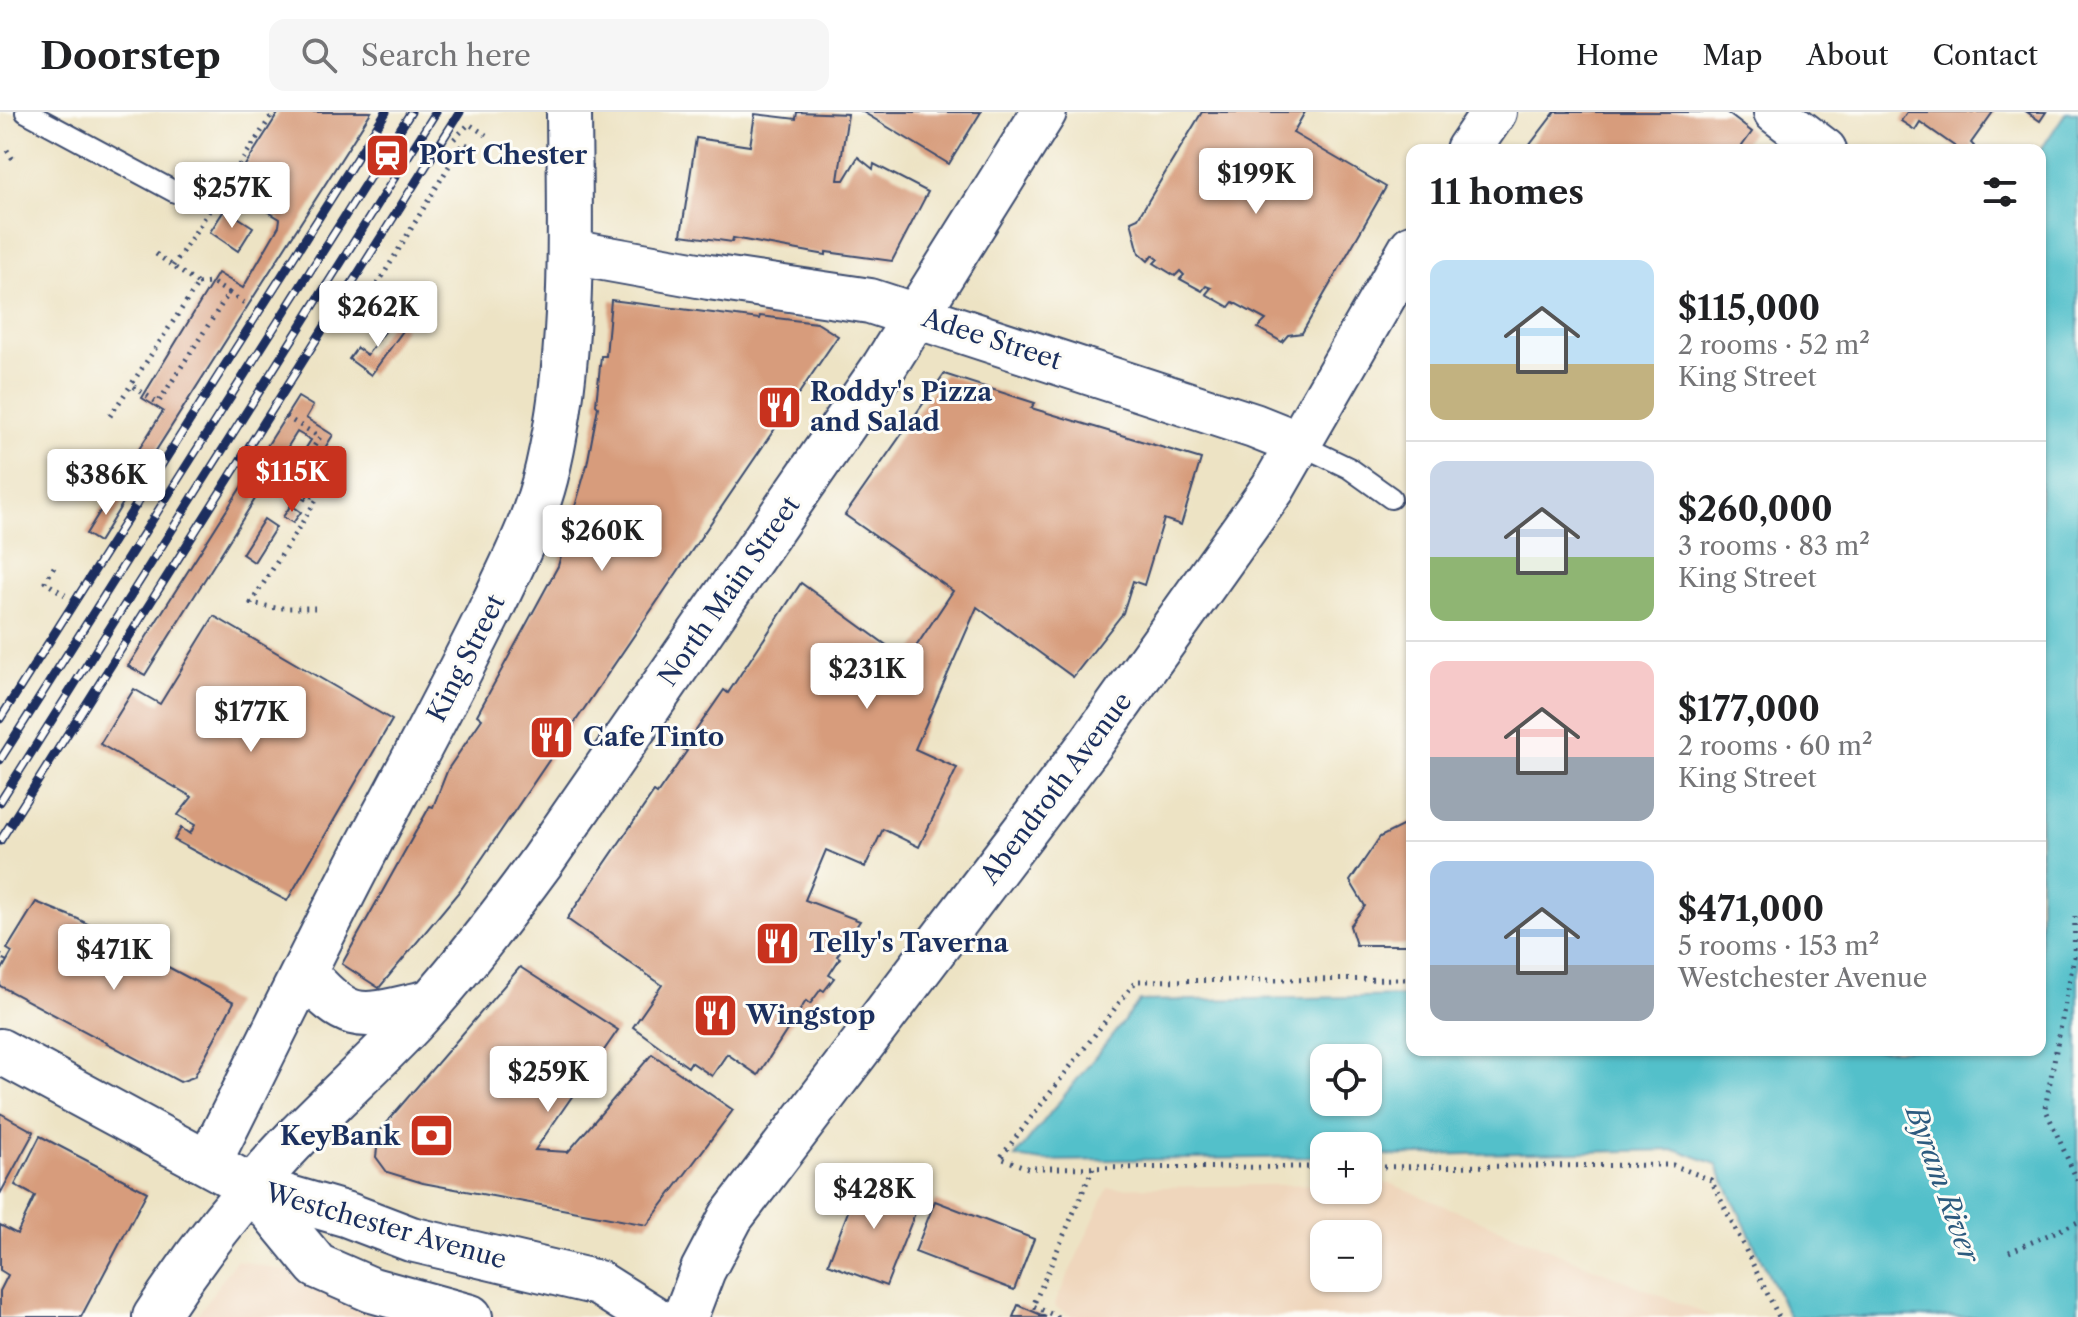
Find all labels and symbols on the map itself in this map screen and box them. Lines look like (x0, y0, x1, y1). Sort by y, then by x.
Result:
station icon: Port Chester (364, 131, 412, 179)
place label: Port Chester (419, 139, 588, 171)
pin: $199K (1200, 148, 1312, 216)
pin: $257K (176, 162, 288, 230)
pin: $262K (322, 281, 434, 349)
street label: Adee Street (917, 301, 1066, 377)
place label: Roddy's Pizza and Salad (810, 376, 993, 438)
restaurant icon: Roddy's Pizza and Salad (755, 383, 803, 431)
pin: $115K (236, 446, 348, 514)
pin: $386K (50, 449, 162, 517)
street label: North Main Street (651, 489, 807, 692)
pin: $260K (546, 505, 658, 573)
street label: King Street (420, 588, 512, 727)
pin: $231K (811, 643, 923, 711)
pin: $177K (195, 686, 307, 754)
street label: Abendroth Avenue (973, 686, 1139, 891)
restaurant icon: Cafe Tinto (528, 713, 576, 761)
place label: Cafe Tinto (583, 721, 724, 753)
restaurant icon: Telly's Taverna (754, 919, 802, 967)
pin: $471K (58, 924, 170, 992)
place label: Telly's Taverna (809, 927, 1010, 959)
restaurant icon: Wingstop (691, 991, 739, 1039)
place label: Wingstop (745, 999, 875, 1031)
pin: $259K (492, 1046, 604, 1114)
water label: Byram River (1898, 1099, 1988, 1269)
bank icon: KeyBank (407, 1112, 455, 1160)
place label: KeyBank (280, 1120, 401, 1152)
pin: $428K (818, 1163, 930, 1231)
street label: Westchester Avenue (261, 1176, 510, 1276)

